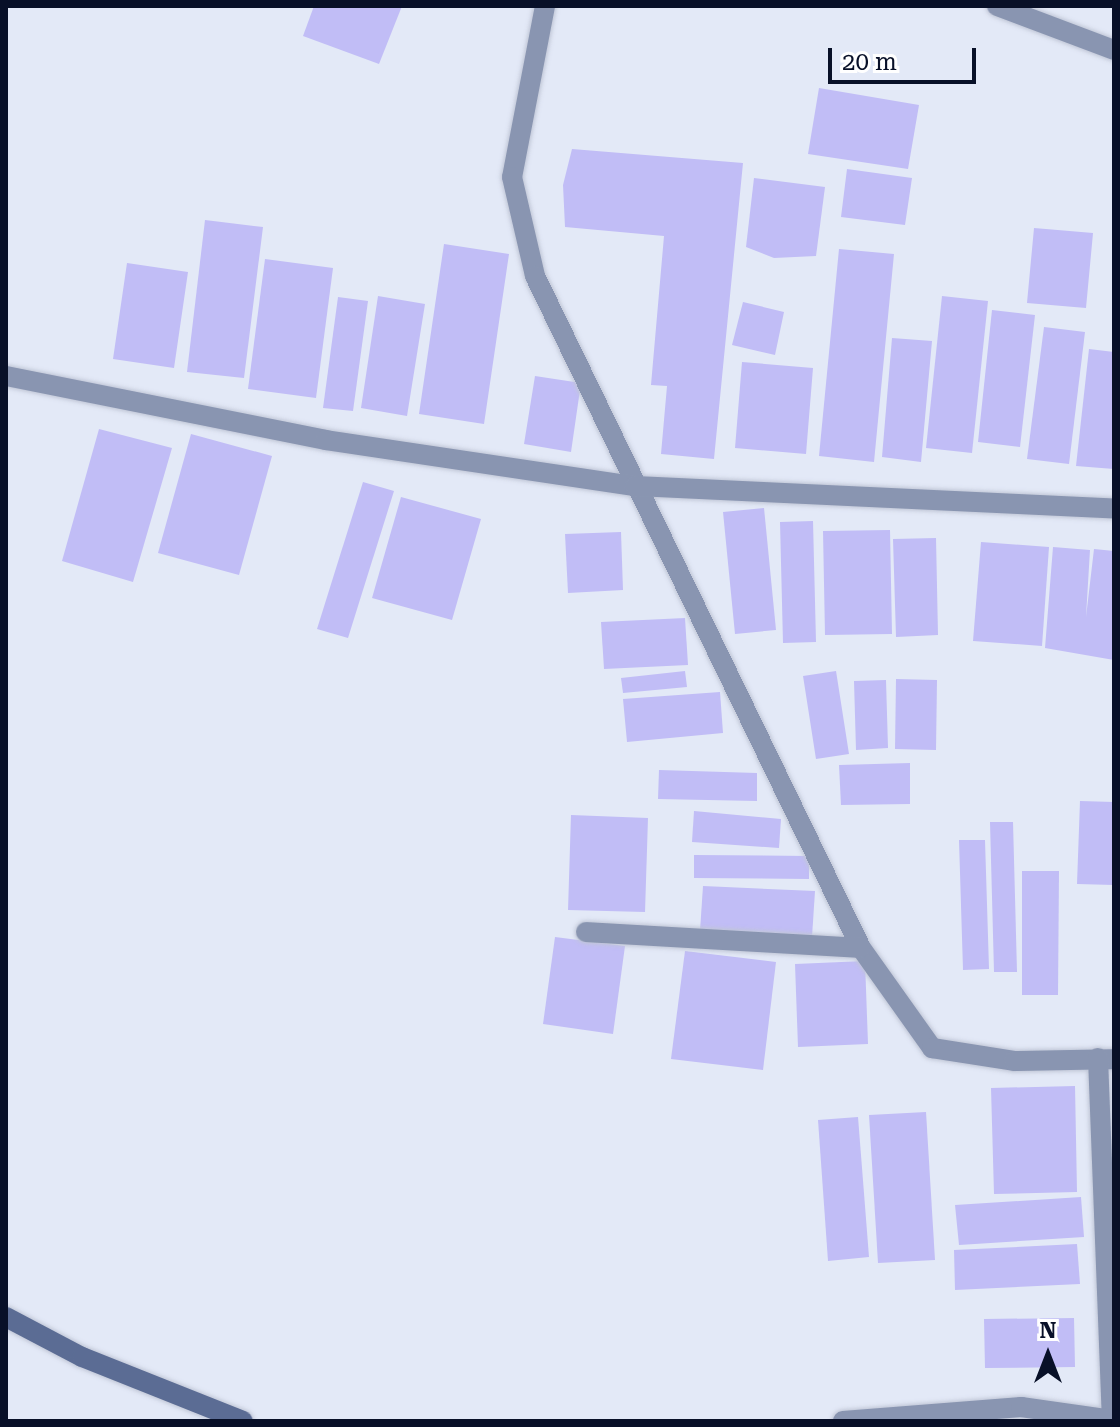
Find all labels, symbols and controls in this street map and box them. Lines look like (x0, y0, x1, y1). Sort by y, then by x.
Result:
scale bar (832, 32, 980, 82)
text: 20 m (842, 48, 897, 76)
north arrow (1008, 1315, 1088, 1395)
text: N (1040, 1318, 1056, 1343)

